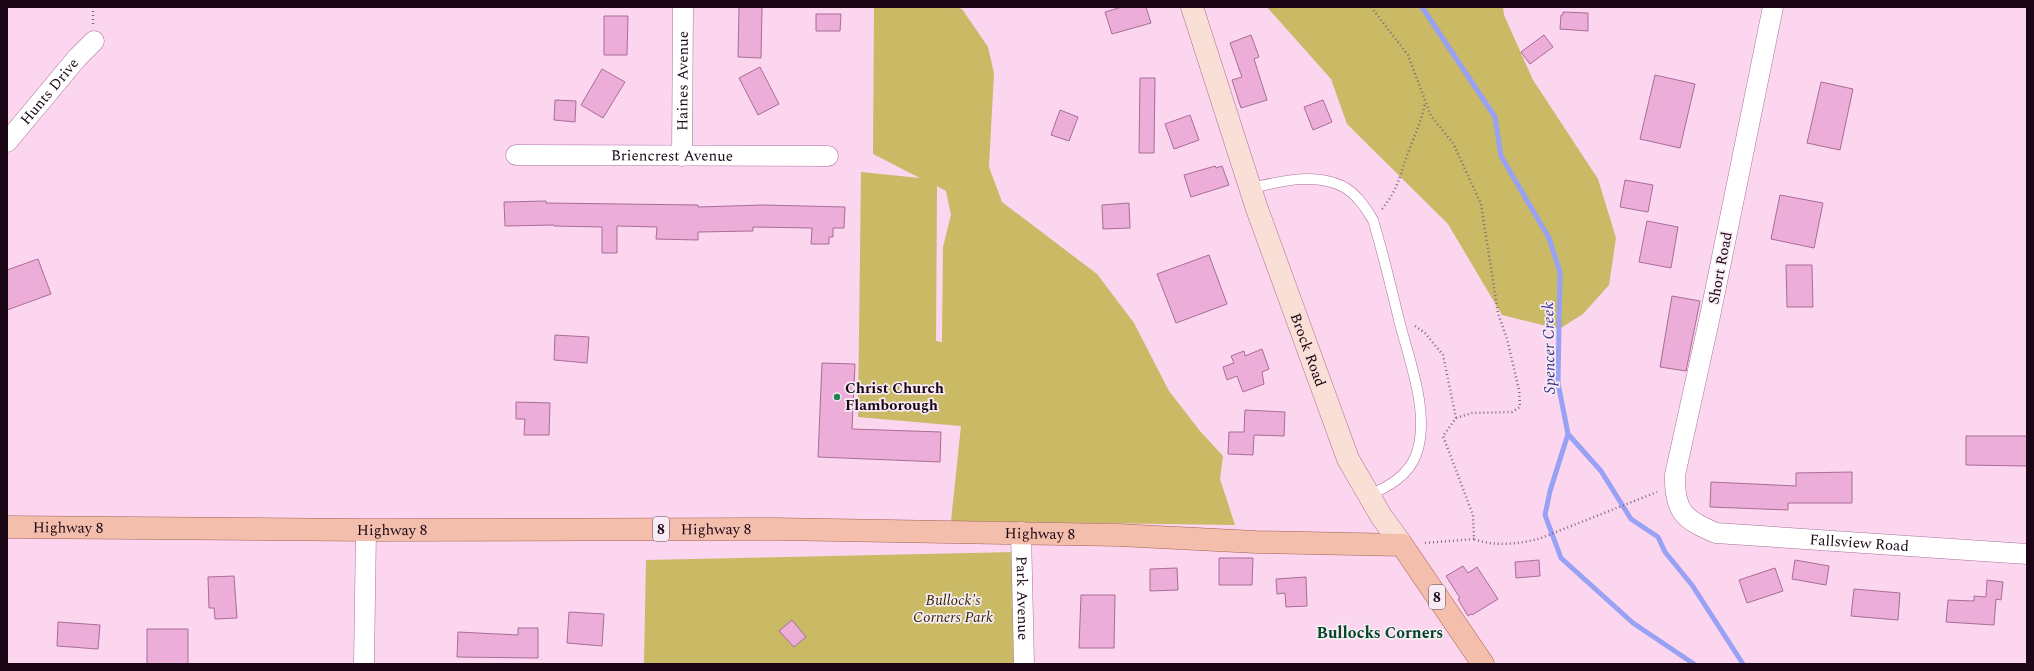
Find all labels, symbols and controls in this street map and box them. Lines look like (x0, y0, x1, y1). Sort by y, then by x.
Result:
street label: Haines Avenue (671, 31, 695, 131)
street label: Hunts Drive (15, 53, 85, 130)
street label: Briencrest Avenue (611, 144, 733, 168)
street label: Short Road (1702, 230, 1739, 306)
water label: Spencer Creek (1536, 301, 1562, 394)
street label: Brock Road (1284, 310, 1332, 390)
place label: Christ Church Flamborough (845, 377, 944, 417)
marker: Christ Church Flamborough (832, 392, 842, 402)
street label: Highway 8 (33, 516, 103, 540)
road number: 8 (653, 517, 669, 541)
street label: Highway 8 (681, 518, 751, 541)
street label: Highway 8 (357, 519, 427, 542)
street label: Highway 8 (1004, 522, 1075, 546)
street label: Fallsview Road (1809, 528, 1910, 558)
street label: Park Avenue (1010, 556, 1034, 640)
road number: 8 (1429, 585, 1445, 609)
park label: Bullock's Corners Park (913, 589, 993, 629)
district label: Bullocks Corners (1317, 621, 1443, 645)

